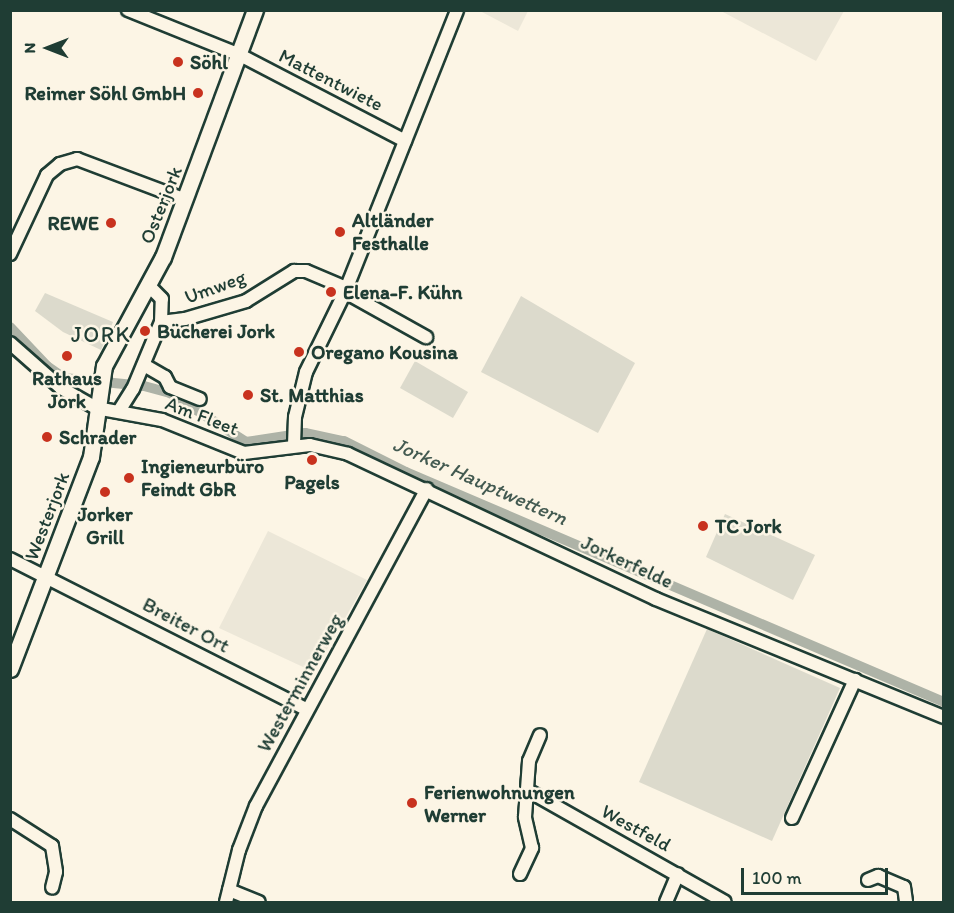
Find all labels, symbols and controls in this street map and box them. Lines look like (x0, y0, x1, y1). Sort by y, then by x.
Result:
north arrow (18, 18, 78, 78)
text: N (20, 43, 39, 53)
street label: Mattentwiete (275, 43, 387, 117)
place label: Söhl (190, 50, 228, 74)
marker: Söhl (171, 55, 185, 69)
place label: Reimer Söhl GmbH (24, 81, 186, 105)
marker: Reimer Söhl GmbH (191, 86, 205, 100)
street label: Osterjork (135, 163, 187, 247)
place label: Altländer Festhalle (352, 208, 433, 255)
place label: REWE (48, 211, 99, 235)
marker: REWE (104, 216, 118, 230)
marker: Altländer Festhalle (333, 225, 347, 239)
street label: Umweg (181, 265, 249, 309)
place label: Elena-F. Kühn (343, 280, 462, 304)
marker: Elena-F. Kühn (324, 285, 338, 299)
place label: Bücherei Jork (157, 319, 275, 343)
district label: JORK (71, 322, 131, 348)
marker: Bücherei Jork (138, 324, 152, 338)
place label: Oregano Kousina (311, 340, 458, 364)
marker: Oregano Kousina (292, 345, 306, 359)
marker: Rathaus Jork (60, 349, 74, 363)
place label: Rathaus Jork (32, 366, 102, 413)
place label: St. Matthias (260, 383, 364, 407)
marker: St. Matthias (241, 388, 255, 402)
street label: Am Fleet (162, 391, 242, 441)
place label: Schrader (59, 425, 136, 449)
marker: Schrader (40, 430, 54, 444)
water label: Jorker Hauptwettern (389, 431, 571, 531)
marker: Pagels (305, 453, 319, 467)
place label: Ingieneurbüro Feindt GbR (141, 454, 264, 501)
street label: Westerjork (19, 468, 75, 564)
place label: Pagels (284, 470, 340, 494)
marker: Ingieneurbüro Feindt GbR (122, 471, 136, 485)
marker: Jorker Grill (98, 485, 112, 499)
place label: Jorker Grill (77, 502, 133, 549)
place label: TC Jork (715, 514, 781, 538)
marker: TC Jork (696, 519, 710, 533)
street label: Jorkerfelde (577, 530, 677, 594)
street label: Breiter Ort (138, 592, 234, 658)
street label: Westerminnerweg (252, 610, 348, 756)
place label: Ferienwohnungen Werner (424, 780, 575, 827)
marker: Ferienwohnungen Werner (405, 796, 419, 810)
street label: Westfeld (597, 799, 675, 857)
scale bar (744, 856, 891, 894)
text: 100 m (752, 867, 802, 889)

